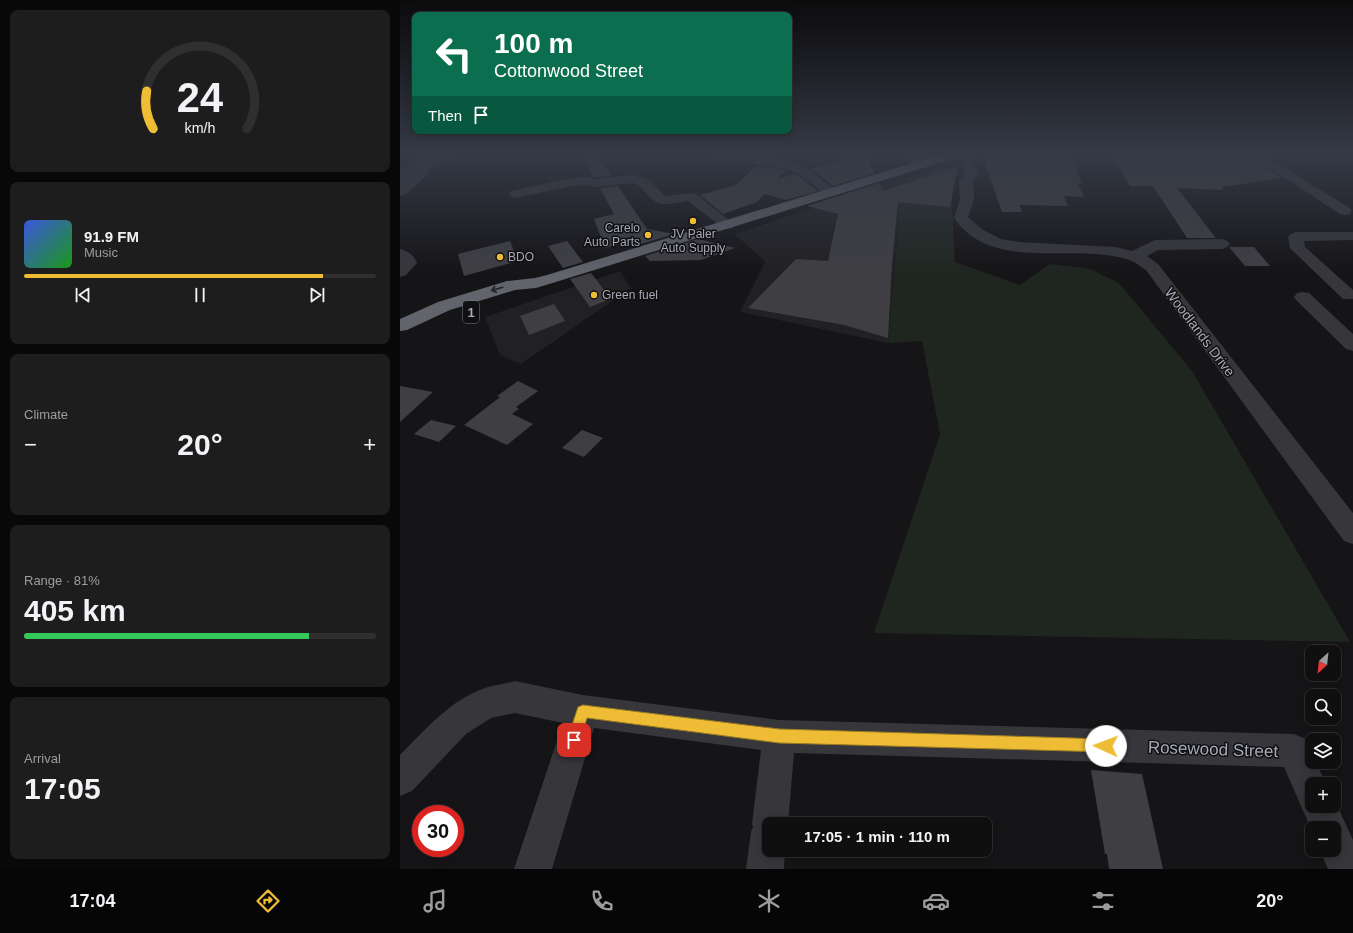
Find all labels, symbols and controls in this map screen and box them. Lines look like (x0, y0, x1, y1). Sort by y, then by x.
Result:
icon: left (428, 28, 480, 80)
text: 100 m (494, 28, 573, 59)
text: Cottonwood Street (494, 61, 643, 81)
text: 24 (177, 74, 223, 121)
icon: arrive (470, 104, 492, 126)
text: Then (428, 107, 462, 124)
text: km/h (185, 119, 216, 135)
marker: JV Paler Auto Supply (688, 216, 698, 226)
place label: Carelo Auto Parts (584, 221, 640, 249)
place label: JV Paler Auto Supply (661, 227, 725, 255)
text: 91.9 FM (84, 228, 139, 245)
marker: Carelo Auto Parts (643, 230, 653, 240)
text: Music (84, 245, 118, 260)
place label: BDO (508, 250, 534, 264)
marker: BDO (495, 252, 505, 262)
icon: previous (72, 284, 94, 306)
icon: pause (189, 284, 211, 306)
icon: next (306, 284, 328, 306)
street label: Woodlands Drive (1162, 285, 1239, 379)
one-way arrow (491, 286, 504, 293)
place label: Green fuel (602, 288, 658, 302)
marker: Green fuel (589, 290, 599, 300)
road number: 1 (463, 301, 479, 323)
text: Climate (24, 407, 68, 422)
text: 20° (177, 428, 223, 461)
text: − (24, 432, 37, 457)
text: + (363, 432, 376, 457)
text: Range · 81% (24, 573, 100, 588)
text: 405 km (24, 594, 126, 627)
north arrow (1305, 645, 1341, 681)
map controls (1305, 645, 1341, 857)
button: search (1305, 689, 1341, 725)
pin (557, 723, 591, 757)
position arrow (1085, 725, 1127, 767)
icon: arrive (563, 729, 585, 751)
button: layers (1305, 733, 1341, 769)
street label: Rosewood Street (1147, 738, 1279, 761)
text: Arrival (24, 751, 61, 766)
text: 17:05 (24, 772, 101, 805)
button: + (1305, 777, 1341, 813)
speed limit sign: 30 (412, 805, 464, 857)
button: − (1305, 821, 1341, 857)
text: 17:05 · 1 min · 110 m (804, 828, 950, 845)
icon: directions (254, 887, 282, 915)
icon: music (421, 887, 449, 915)
icon: phone (588, 887, 616, 915)
icon: climate (755, 887, 783, 915)
icon: car (922, 887, 950, 915)
icon: filters (1089, 887, 1117, 915)
text: 17:04 (69, 891, 116, 911)
text: 20° (1256, 891, 1283, 911)

